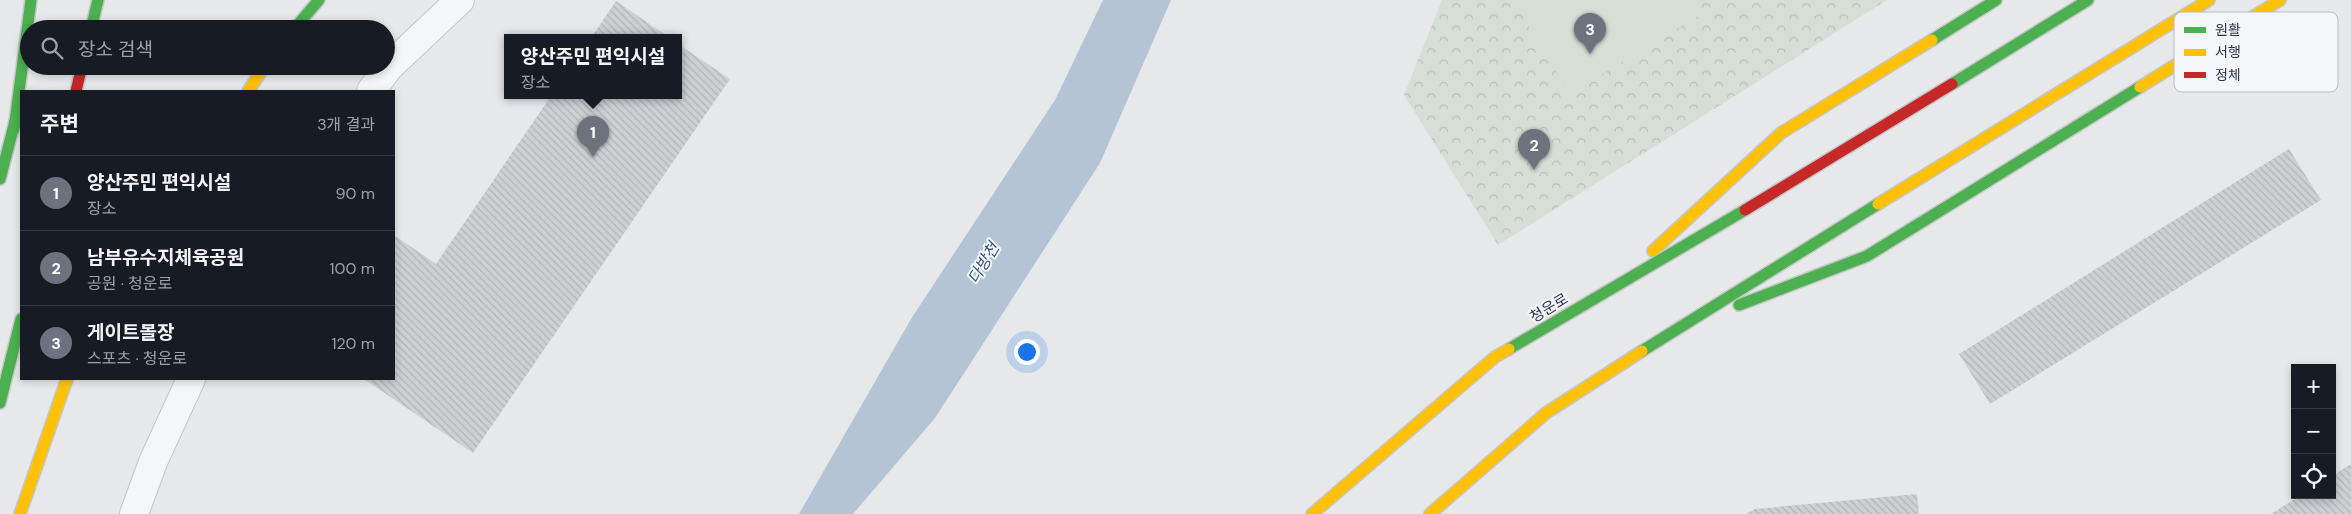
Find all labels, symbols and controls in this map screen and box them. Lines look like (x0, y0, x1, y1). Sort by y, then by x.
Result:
legend (2174, 12, 2338, 92)
pin: 3 (1574, 13, 1606, 54)
search box (20, 20, 395, 75)
text: 원활 (2215, 21, 2241, 39)
icon: search (38, 34, 66, 62)
popup (504, 34, 682, 99)
text: 장소 검색 (78, 37, 153, 62)
text: 서행 (2215, 43, 2241, 61)
text: 양산주민 편익시설 (521, 44, 665, 69)
text: 정체 (2215, 66, 2241, 84)
text: 장소 (521, 72, 550, 93)
text: 주변 (40, 110, 79, 138)
text: 3개 결과 (317, 114, 375, 135)
pin: 1 (577, 116, 609, 157)
pin: 2 (1518, 129, 1550, 170)
text: 양산주민 편익시설 (87, 170, 231, 195)
text: 1 (53, 183, 59, 204)
text: 90 m (335, 183, 375, 204)
text: 장소 (87, 198, 116, 219)
water label: 다방천 (963, 237, 1005, 288)
text: 남부유수지체육공원 (87, 245, 244, 270)
text: 2 (51, 258, 61, 279)
text: 100 m (330, 258, 375, 279)
text: 공원 · 청운로 (87, 273, 172, 294)
street label: 청운로 (1526, 289, 1572, 327)
text: 게이트볼장 (87, 320, 174, 345)
text: 3 (51, 333, 61, 354)
text: 120 m (331, 333, 375, 354)
your location (1014, 339, 1040, 365)
text: 스포츠 · 청운로 (87, 348, 187, 369)
map controls (2291, 364, 2336, 499)
button: + (2291, 364, 2336, 409)
button: − (2291, 409, 2336, 454)
button: locate (2291, 454, 2336, 499)

